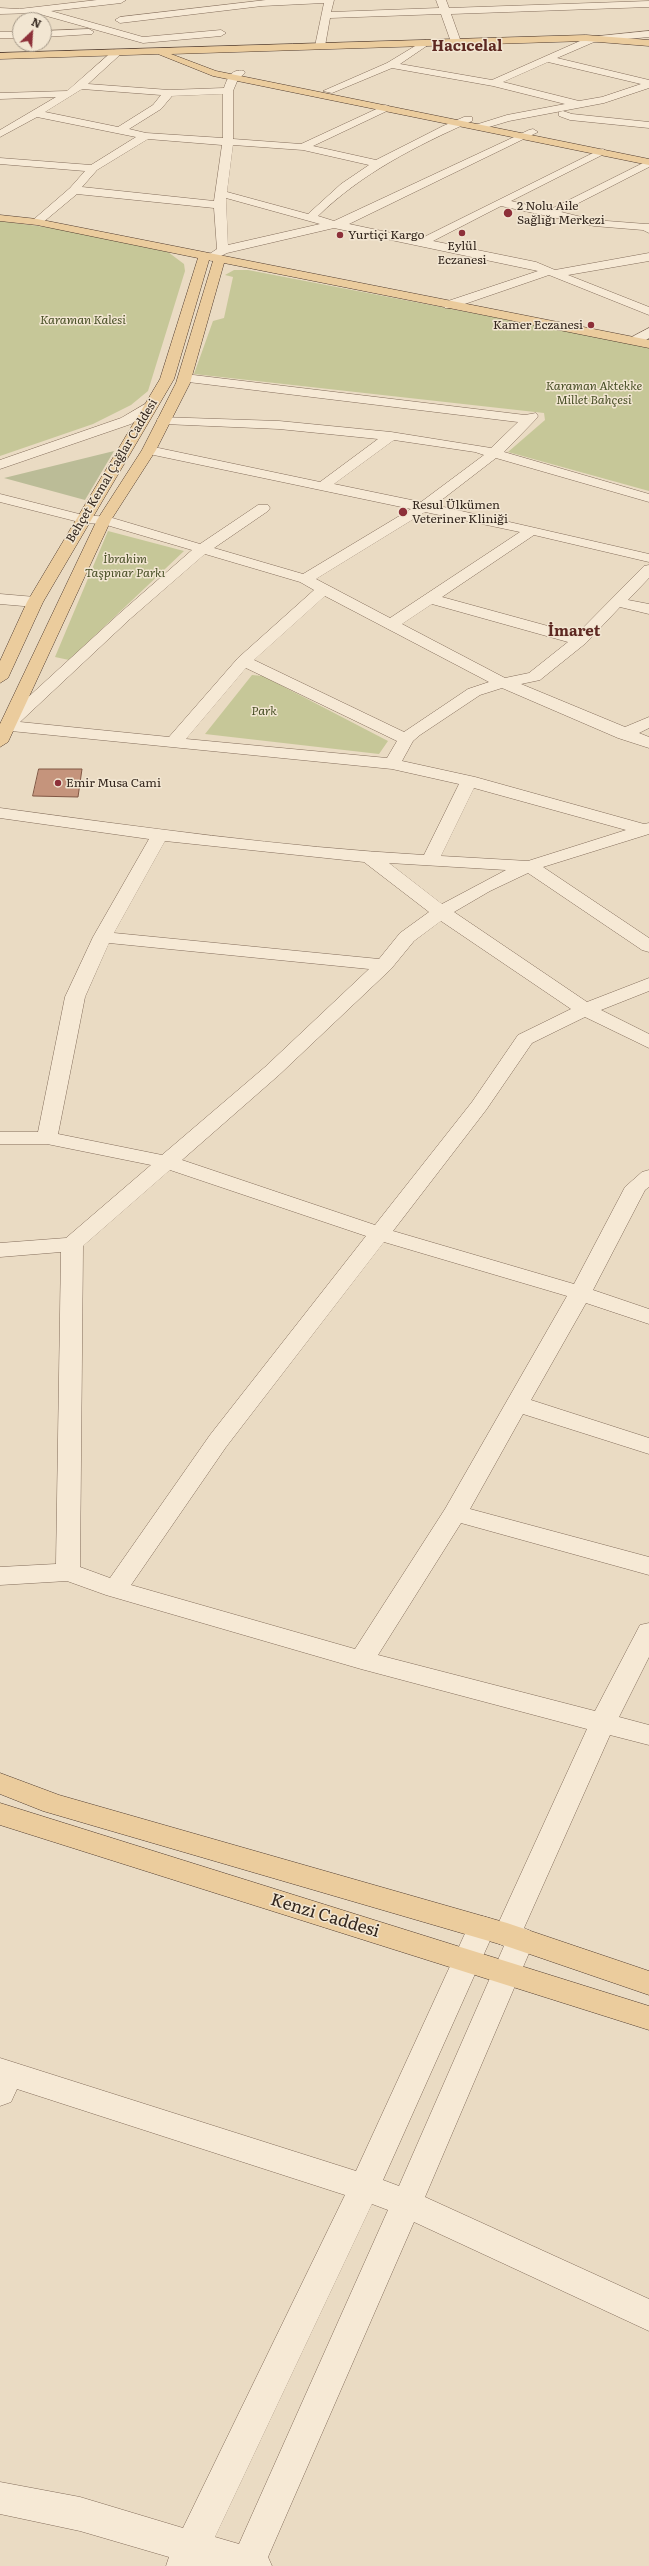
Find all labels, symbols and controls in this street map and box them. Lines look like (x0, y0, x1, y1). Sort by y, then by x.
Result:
north arrow (12, 12, 52, 52)
text: N (29, 13, 44, 31)
district label: Hacıcelal (432, 38, 502, 56)
place label: 2 Nolu Aile Sağlığı Merkezi (517, 199, 605, 227)
marker: 2 Nolu Aile Sağlığı Merkezi (502, 207, 514, 219)
place label: Yurtiçi Kargo (348, 228, 425, 242)
marker: Eylül Eczanesi (457, 228, 467, 238)
marker: Yurtiçi Kargo (335, 230, 345, 240)
place label: Eylül Eczanesi (437, 239, 487, 267)
park label: Karaman Kalesi (40, 313, 126, 327)
place label: Kamer Eczanesi (493, 318, 583, 332)
marker: Kamer Eczanesi (586, 320, 596, 330)
park label: Karaman Aktekke Millet Bahçesi (546, 379, 642, 407)
street label: Behçet Kemal Çağlar Caddesi (63, 397, 161, 545)
place label: Resul Ülkümen Veteriner Kliniği (412, 498, 508, 526)
marker: Resul Ülkümen Veteriner Kliniği (397, 506, 409, 518)
park label: İbrahim Taşpınar Parkı (85, 552, 165, 580)
district label: İmaret (548, 623, 600, 641)
park label: Park (251, 704, 277, 718)
place label: Emir Musa Cami (66, 776, 161, 790)
marker: Emir Musa Cami (53, 778, 63, 788)
street label: Kenzi Caddesi (268, 1890, 382, 1942)

